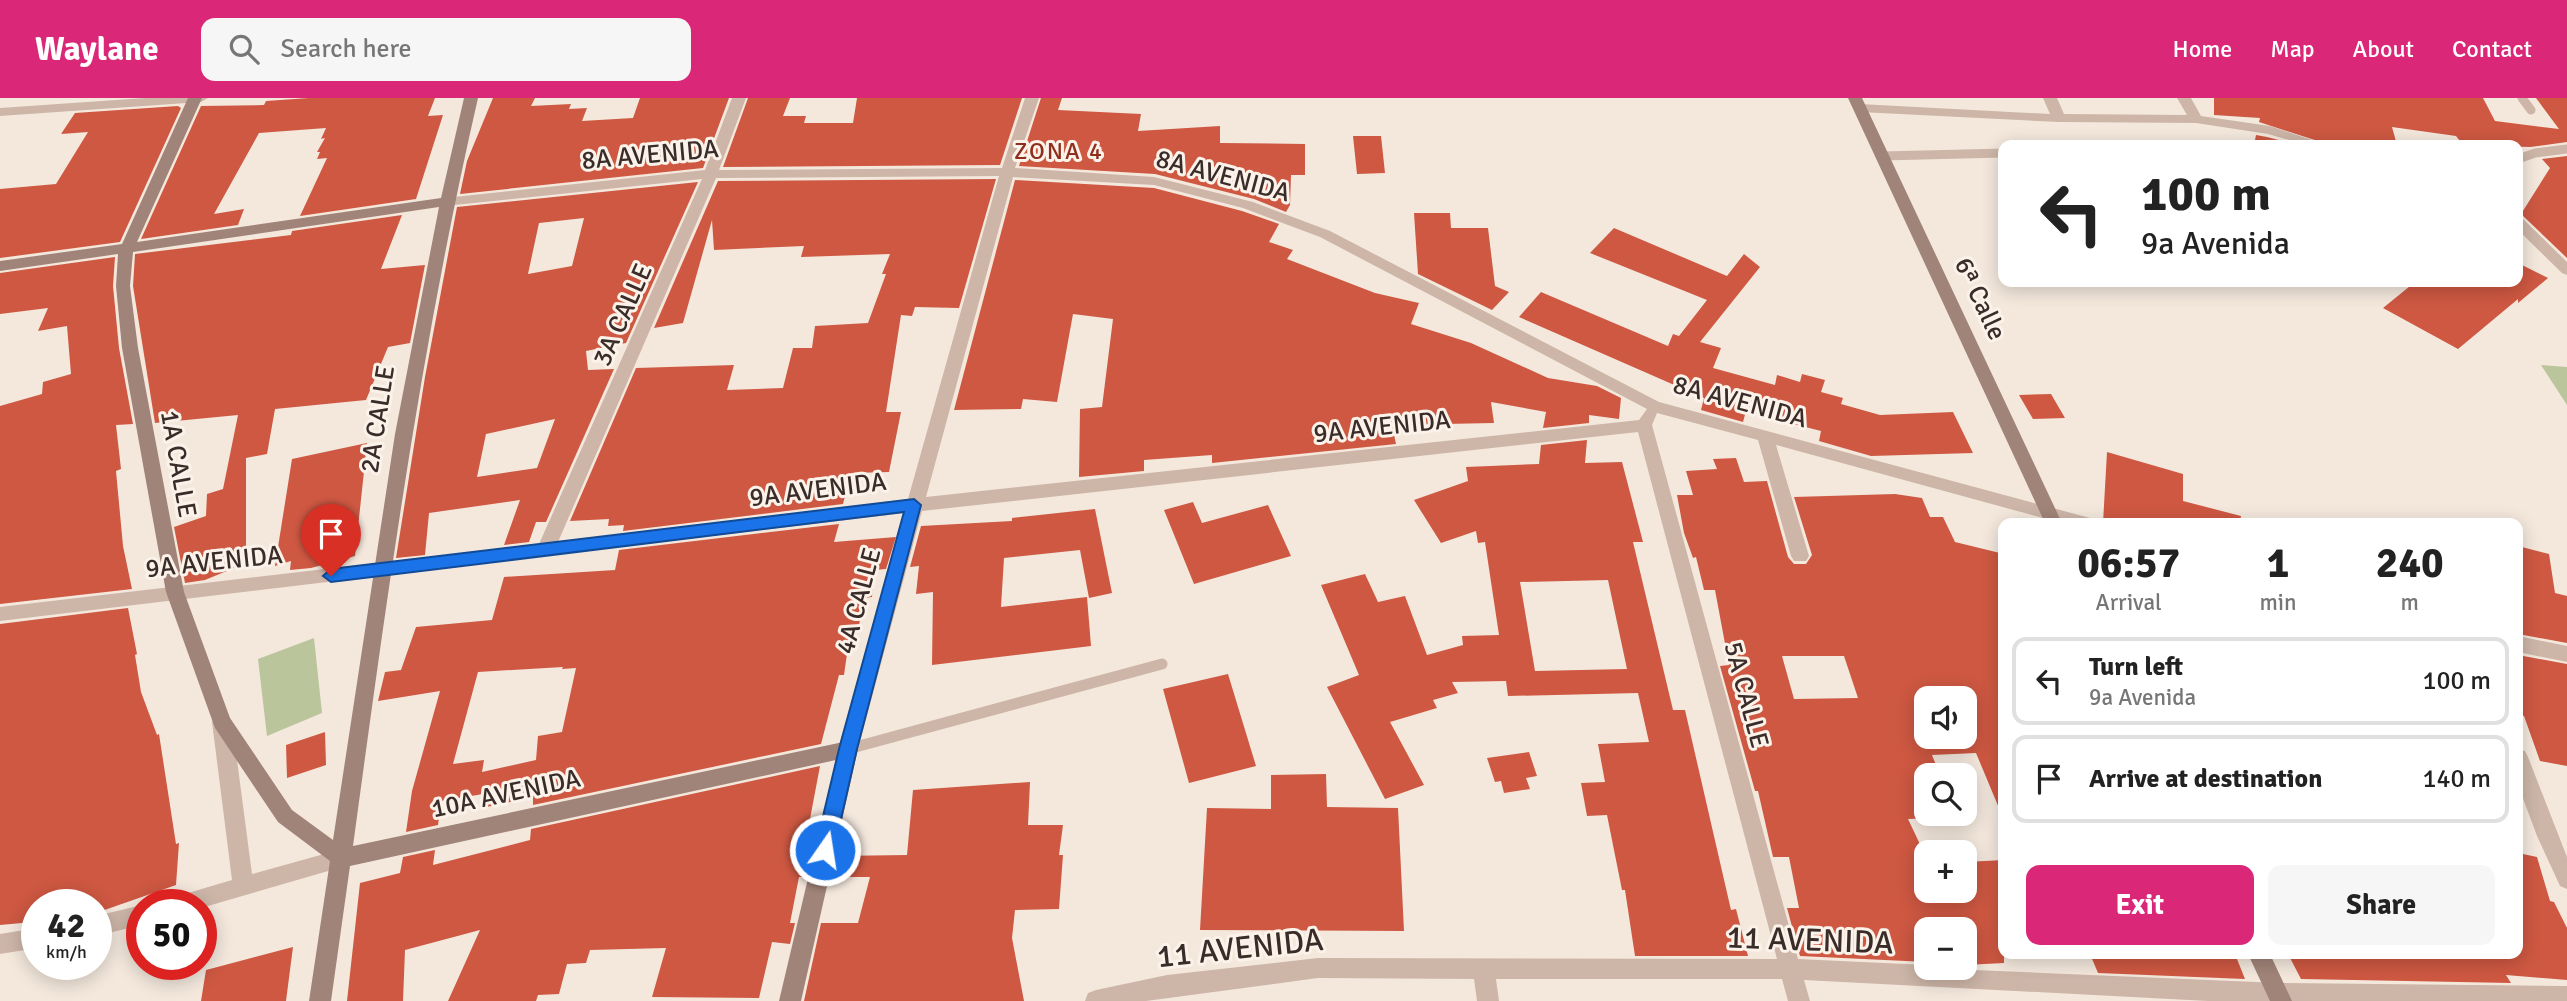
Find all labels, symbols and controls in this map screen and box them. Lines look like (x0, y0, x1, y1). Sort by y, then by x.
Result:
search box (201, 18, 691, 81)
text: Waylane (35, 29, 159, 70)
icon: search (225, 30, 263, 68)
text: Search here (281, 33, 412, 65)
text: Home (2172, 34, 2232, 64)
text: Map (2270, 34, 2315, 64)
text: About (2353, 34, 2414, 64)
text: Contact (2452, 34, 2532, 64)
street label: 8A AVENIDA (580, 133, 720, 177)
district label: ZONA 4 (1014, 136, 1104, 166)
street label: 8A AVENIDA (1152, 143, 1294, 209)
text: 100 m (2141, 164, 2271, 224)
icon: left (2026, 168, 2117, 259)
text: 9a Avenida (2141, 224, 2290, 263)
street label: 6ª Calle (1947, 253, 2013, 345)
street label: 3A CALLE (586, 259, 660, 371)
street label: 2A CALLE (354, 363, 402, 475)
street label: 8A AVENIDA (1669, 369, 1811, 435)
street label: 9A AVENIDA (1312, 404, 1452, 450)
street label: 1A CALLE (153, 408, 203, 520)
street label: 9A AVENIDA (748, 466, 888, 514)
pin (301, 504, 361, 576)
icon: arrive (312, 515, 350, 553)
text: 06:57 (2077, 538, 2180, 589)
text: 1 (2267, 538, 2289, 589)
text: 240 (2376, 538, 2444, 589)
street label: 9A AVENIDA (144, 539, 284, 585)
street label: 4A CALLE (829, 544, 889, 658)
text: Arrival (2096, 588, 2162, 617)
text: min (2259, 588, 2297, 617)
text: m (2401, 588, 2419, 617)
street label: 5A CALLE (1716, 638, 1776, 752)
text: Turn left (2089, 651, 2183, 683)
icon: left (2030, 662, 2068, 700)
text: 100 m (2422, 665, 2491, 697)
text: 9a Avenida (2089, 683, 2196, 712)
map controls (1914, 686, 1977, 980)
button: sound (1914, 686, 1977, 749)
icon: arrive (2030, 760, 2068, 798)
street label: 10A AVENIDA (429, 763, 584, 825)
button: search (1914, 763, 1977, 826)
text: Arrive at destination (2089, 763, 2322, 795)
text: 140 m (2422, 763, 2491, 795)
position arrow (788, 813, 862, 887)
button: + (1914, 840, 1977, 903)
button: Exit (2026, 865, 2254, 945)
button: Share (2268, 865, 2495, 945)
speed limit sign: 50 (126, 889, 217, 980)
text: 42 (48, 904, 85, 947)
button: − (1914, 917, 1977, 980)
street label: 11 AVENIDA (1726, 918, 1894, 962)
street label: 11 AVENIDA (1155, 920, 1325, 976)
text: km/h (46, 941, 87, 963)

